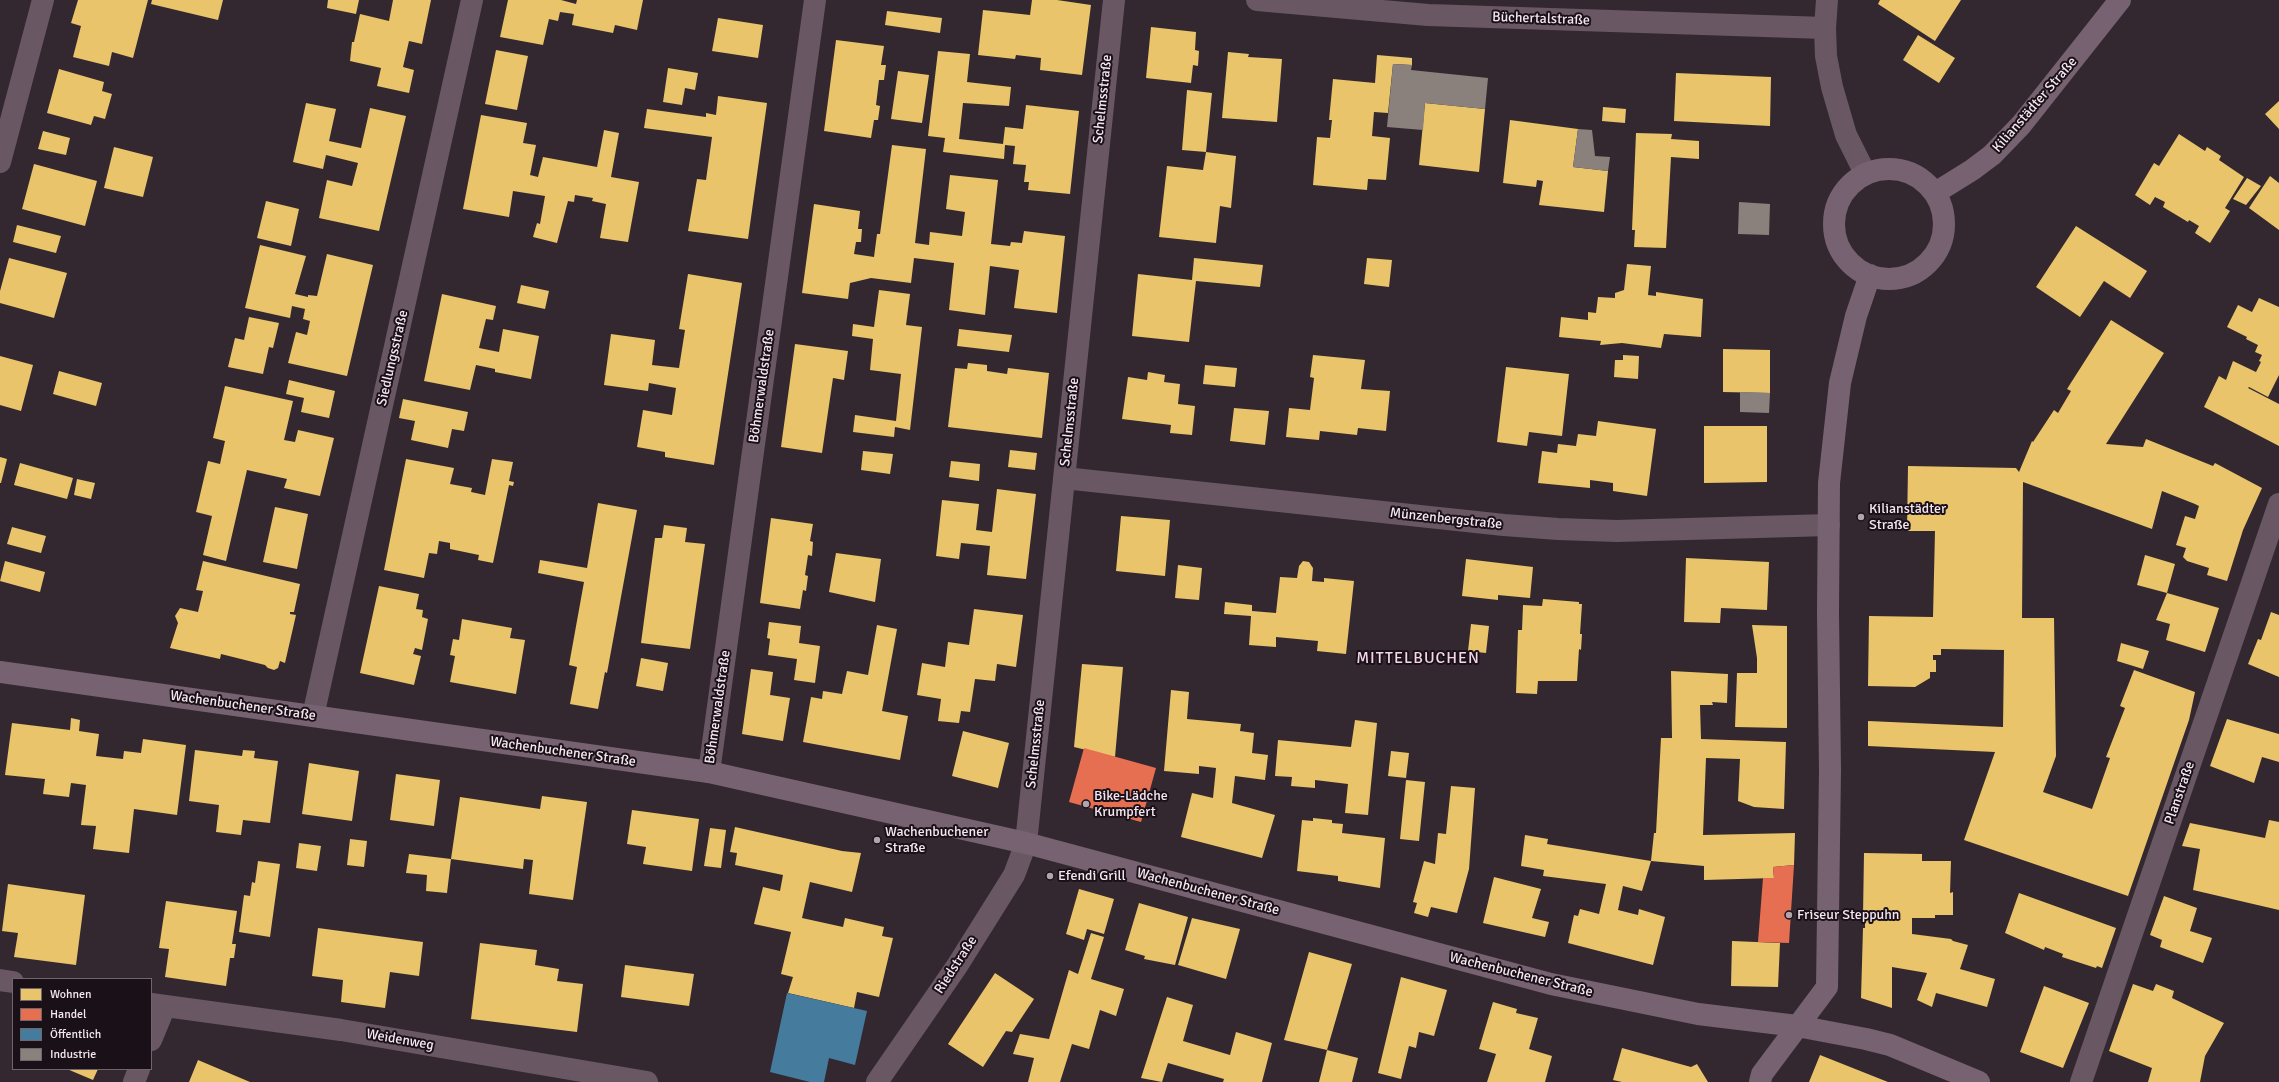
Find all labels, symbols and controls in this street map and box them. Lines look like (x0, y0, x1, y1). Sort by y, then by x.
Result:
street label: Büchertalstraße (1492, 9, 1590, 29)
street label: Schelmsstraße (1090, 54, 1116, 144)
street label: Kilianstädter Straße (1989, 54, 2081, 156)
street label: Siedlungsstraße (374, 309, 412, 407)
street label: Böhmerwaldstraße (746, 328, 778, 444)
street label: Schelmsstraße (1057, 377, 1083, 467)
place label: Kilianstädter Straße (1869, 501, 1946, 534)
street label: Münzenbergstraße (1389, 505, 1503, 533)
marker: Kilianstädter Straße (1856, 512, 1866, 522)
street label: Böhmerwaldstraße (702, 649, 734, 765)
district label: MITTELBUCHEN (1356, 649, 1480, 669)
street label: Wachenbuchener Straße (169, 687, 317, 725)
street label: Schelmsstraße (1023, 699, 1049, 789)
street label: Wachenbuchener Straße (489, 733, 637, 771)
street label: Planstraße (2161, 759, 2199, 827)
place label: Bike-Lädche Krumpfert (1094, 788, 1168, 820)
marker: Bike-Lädche Krumpfert (1081, 799, 1091, 809)
place label: Wachenbuchener Straße (885, 824, 988, 856)
marker: Wachenbuchener Straße (872, 835, 882, 845)
street label: Wachenbuchener Straße (1135, 865, 1281, 919)
place label: Efendi Grill (1058, 868, 1126, 884)
marker: Efendi Grill (1045, 871, 1055, 881)
place label: Friseur Steppuhn (1797, 907, 1900, 923)
marker: Friseur Steppuhn (1784, 910, 1794, 920)
street label: Riedstraße (931, 933, 981, 997)
street label: Wachenbuchener Straße (1448, 949, 1594, 1001)
legend (12, 978, 152, 1070)
text: Wohnen (50, 987, 92, 1002)
text: Handel (50, 1007, 87, 1022)
street label: Weidenweg (365, 1026, 435, 1054)
text: Öffentlich (50, 1027, 101, 1042)
text: Industrie (50, 1047, 96, 1062)

